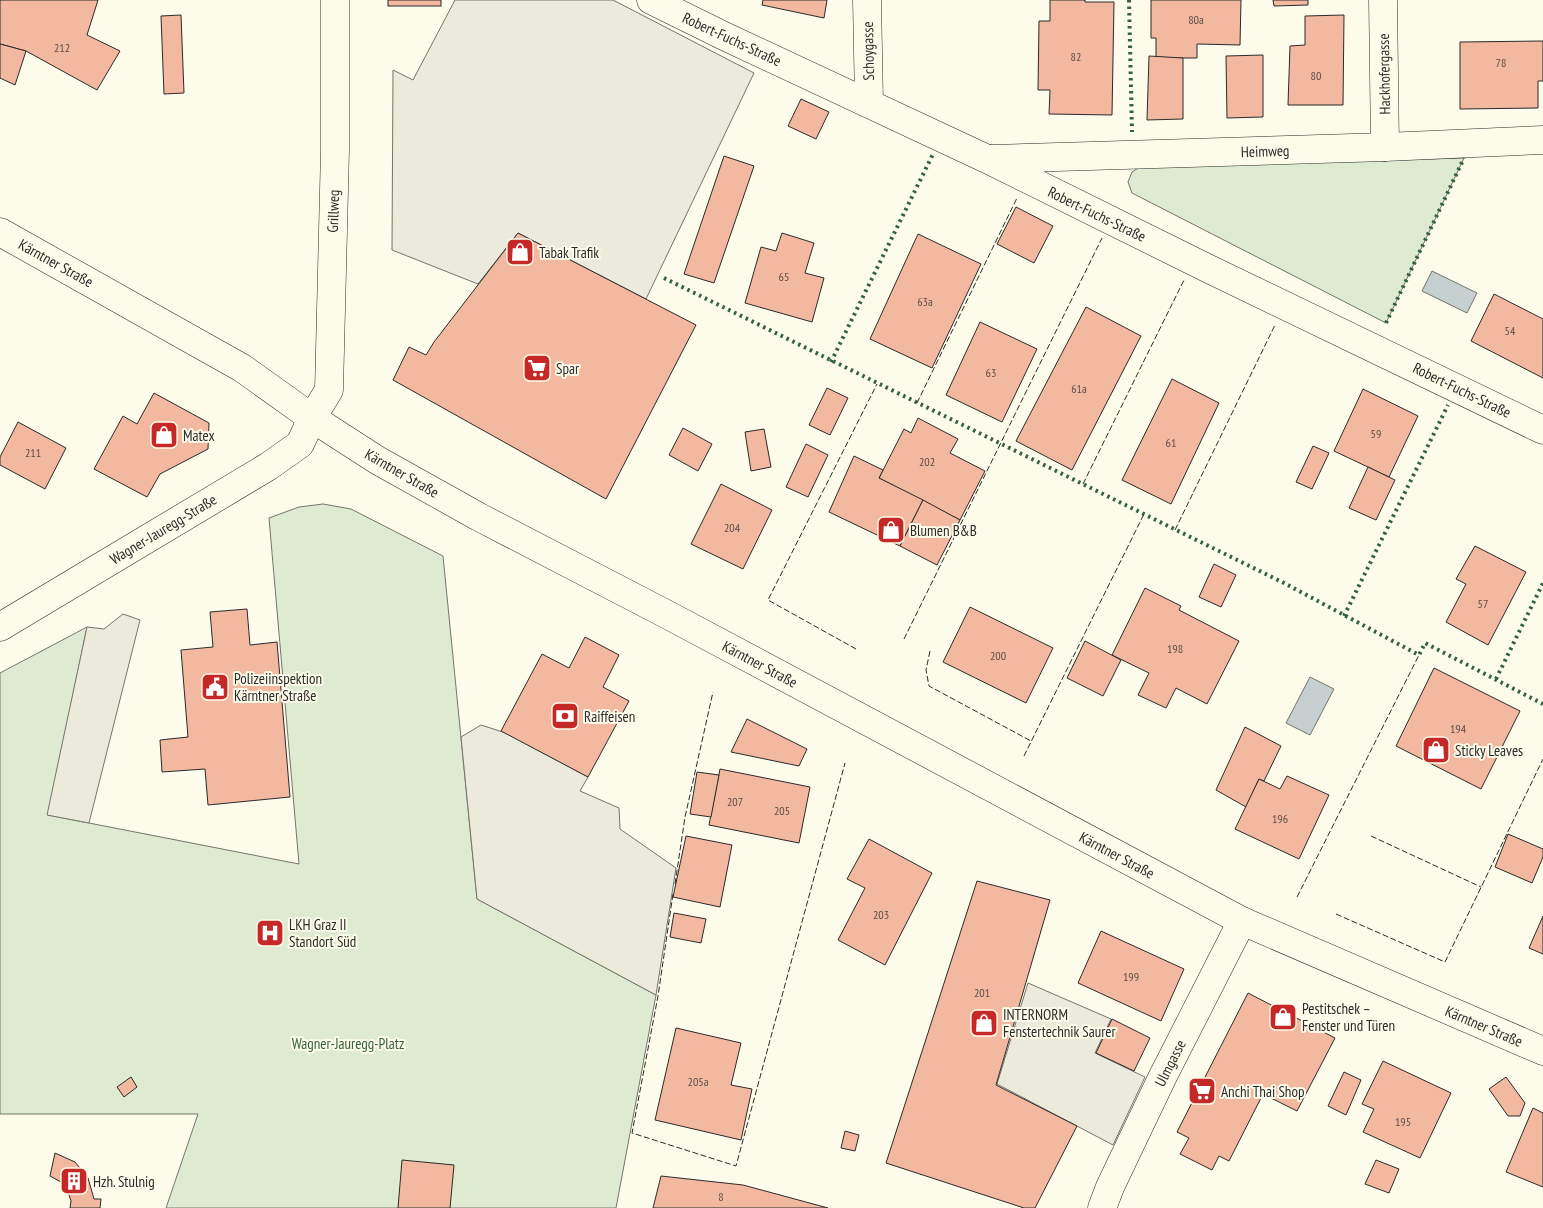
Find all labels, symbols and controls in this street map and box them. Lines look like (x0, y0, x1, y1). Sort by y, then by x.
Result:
street label: Robert-Fuchs-Straße (680, 8, 784, 70)
house number: 80a (1188, 12, 1204, 27)
street label: Schoygasse (858, 21, 878, 81)
street label: Hackhofergasse (1374, 33, 1394, 115)
house number: 212 (54, 40, 70, 55)
house number: 82 (1071, 49, 1081, 64)
house number: 78 (1496, 55, 1506, 70)
house number: 80 (1311, 68, 1321, 83)
street label: Heimweg (1240, 141, 1290, 161)
street label: Robert-Fuchs-Straße (1045, 182, 1149, 246)
street label: Grillweg (323, 189, 343, 233)
street label: Kärntner Straße (15, 235, 97, 291)
shop icon: Tabak Trafik (505, 237, 535, 267)
place label: Tabak Trafik (539, 243, 599, 262)
house number: 65 (779, 269, 789, 284)
house number: 63a (917, 294, 933, 309)
house number: 54 (1505, 323, 1516, 338)
supermarket icon: Spar (522, 353, 552, 383)
street label: Robert-Fuchs-Straße (1410, 358, 1514, 422)
place label: Spar (556, 359, 580, 378)
house number: 63 (986, 365, 996, 380)
house number: 61a (1071, 381, 1087, 396)
shop icon: Matex (149, 420, 179, 450)
place label: Matex (183, 426, 215, 445)
house number: 59 (1371, 426, 1381, 441)
house number: 61 (1166, 435, 1176, 450)
street label: Kärntner Straße (362, 444, 442, 502)
house number: 211 (25, 445, 41, 460)
house number: 202 (919, 454, 935, 469)
street label: Wagner-Jauregg-Straße (106, 490, 220, 568)
shop icon: Blumen B&B (876, 515, 906, 545)
house number: 204 (724, 520, 741, 535)
place label: Blumen B&B (910, 521, 977, 540)
house number: 57 (1478, 596, 1488, 611)
street label: Kärntner Straße (719, 636, 801, 692)
house number: 198 (1167, 641, 1183, 656)
house number: 200 (990, 648, 1006, 663)
place label: Polizeiinspektion Kärntner Straße (234, 669, 322, 705)
public building icon: Polizeiinspektion Kärntner Straße (200, 672, 230, 702)
bank icon: Raiffeisen (550, 701, 580, 731)
place label: Raiffeisen (584, 707, 635, 726)
house number: 194 (1450, 721, 1467, 736)
shop icon: Sticky Leaves (1421, 735, 1451, 765)
place label: Sticky Leaves (1455, 741, 1523, 760)
house number: 207 (727, 794, 743, 809)
house number: 205 (774, 803, 790, 818)
house number: 196 (1272, 811, 1288, 826)
street label: Kärntner Straße (1076, 827, 1158, 883)
house number: 203 (873, 907, 889, 922)
place label: LKH Graz II Standort Süd (289, 915, 356, 951)
hospital icon: LKH Graz II Standort Süd (255, 918, 285, 948)
house number: 199 (1123, 969, 1139, 984)
house number: 201 (974, 985, 990, 1000)
place label: Pestitschek – Fenster und Türen (1302, 999, 1395, 1035)
street label: Kärntner Straße (1442, 1001, 1526, 1051)
shop icon: Pestitschek – Fenster und Türen (1268, 1002, 1298, 1032)
place label: INTERNORM Fenstertechnik Saurer (1003, 1005, 1116, 1041)
shop icon: INTERNORM Fenstertechnik Saurer (969, 1008, 999, 1038)
park label: Wagner-Jauregg-Platz (292, 1034, 404, 1053)
street label: Ulmgasse (1150, 1036, 1190, 1090)
house number: 205a (687, 1074, 709, 1089)
supermarket icon: Anchi Thai Shop (1187, 1076, 1217, 1106)
place label: Anchi Thai Shop (1221, 1082, 1304, 1101)
house number: 195 (1395, 1114, 1411, 1129)
building icon: Hzh. Stulnig (59, 1166, 89, 1196)
place label: Hzh. Stulnig (93, 1172, 155, 1191)
house number: 8 (718, 1189, 724, 1204)

